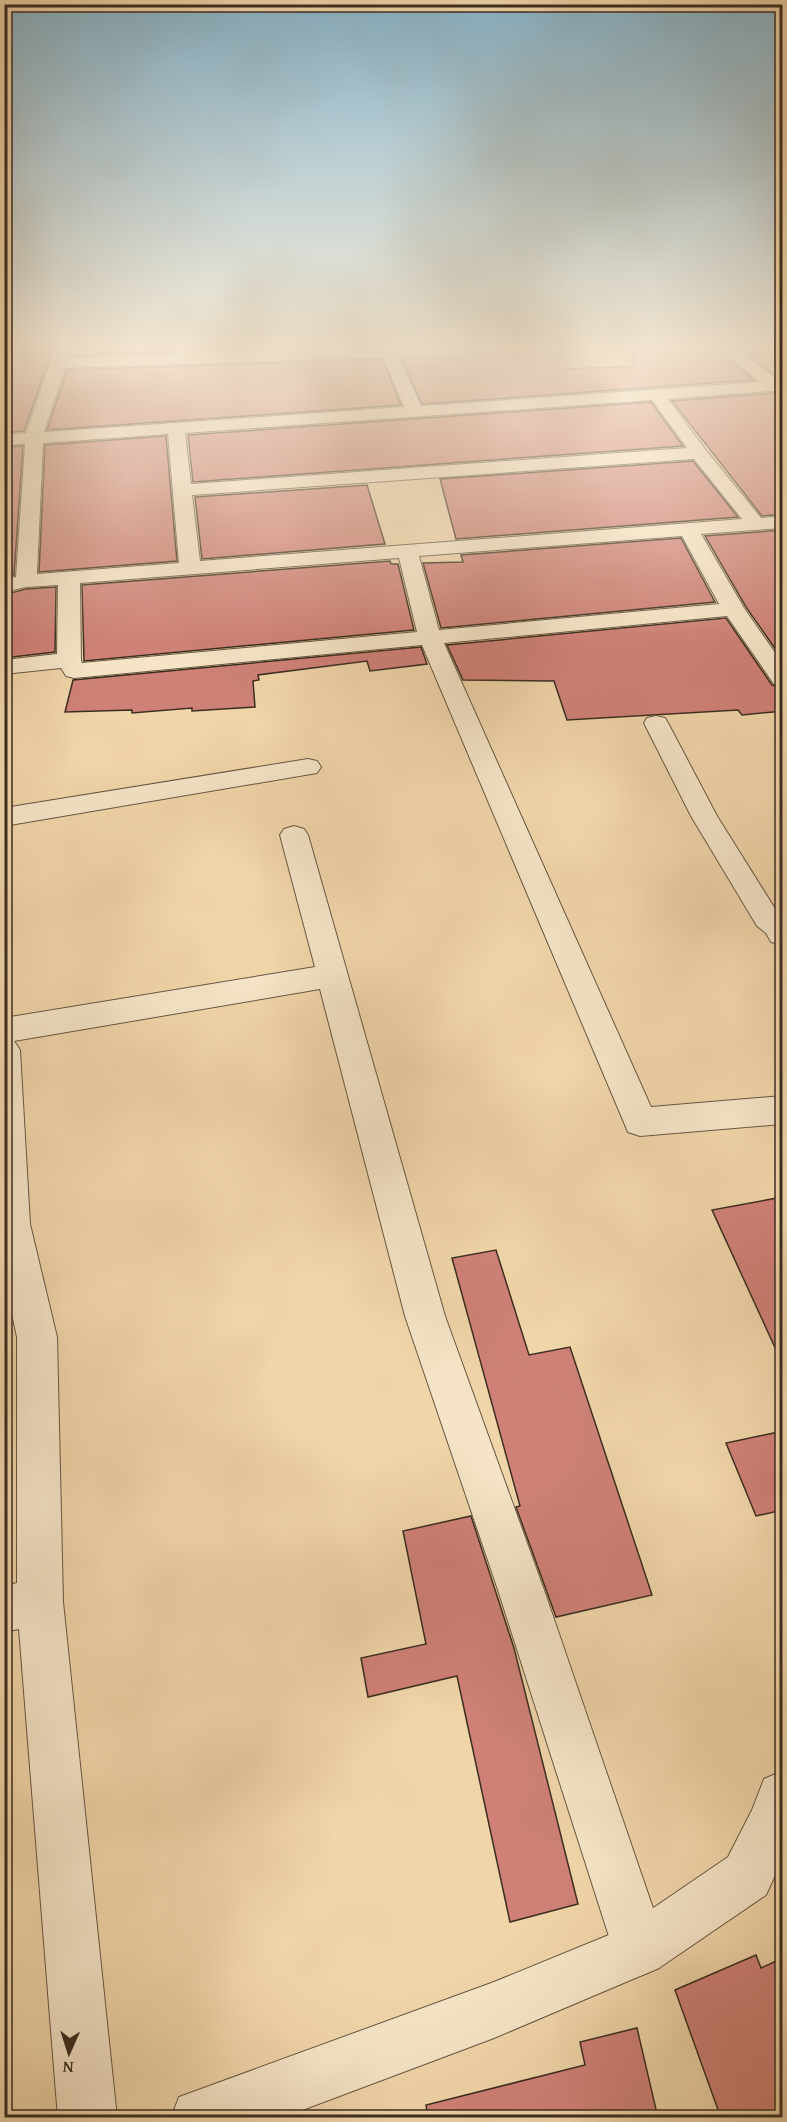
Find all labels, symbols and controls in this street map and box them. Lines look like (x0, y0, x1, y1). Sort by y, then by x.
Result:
north arrow (39, 2023, 99, 2083)
text: N (62, 2056, 74, 2080)

